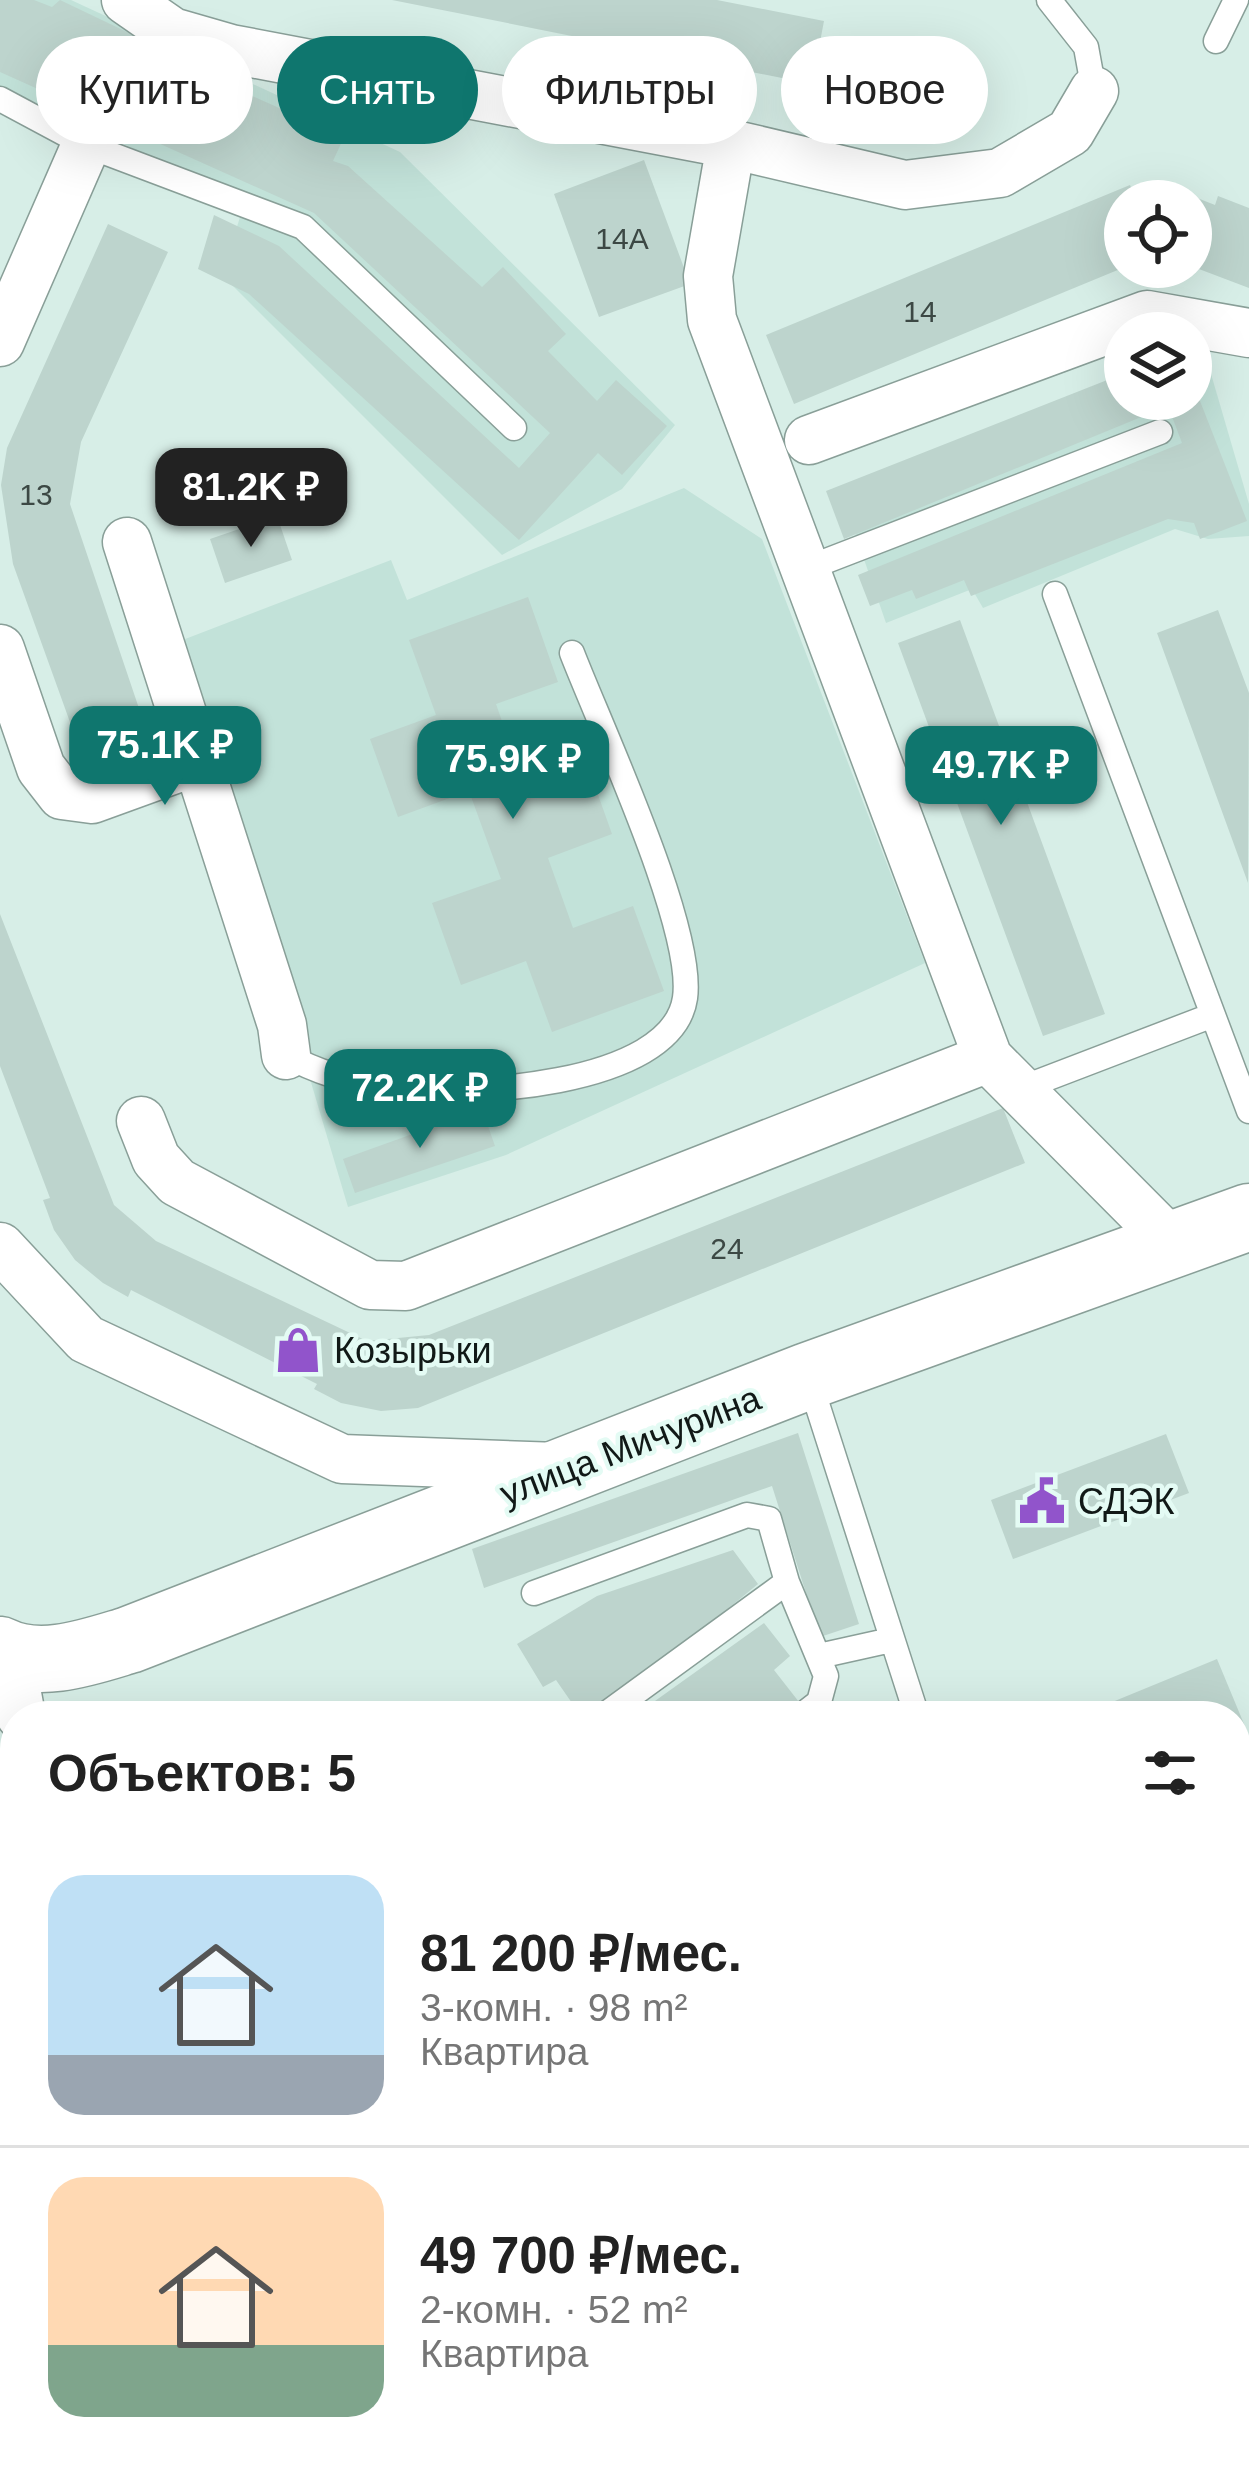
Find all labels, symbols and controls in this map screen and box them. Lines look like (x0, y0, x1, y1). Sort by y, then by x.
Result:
chip: Купить (36, 36, 253, 144)
chip: Снять (277, 36, 478, 144)
chip: Фильтры (502, 36, 757, 144)
chip: Новое (781, 36, 988, 144)
map controls (1104, 180, 1212, 420)
button: locate (1104, 180, 1212, 288)
house number: 14А (595, 222, 649, 255)
house number: 14 (903, 295, 937, 328)
button: layers (1104, 312, 1212, 420)
pin: 81.2K ₽ (140, 448, 362, 550)
text: 81.2K ₽ (182, 465, 320, 508)
house number: 13 (19, 478, 53, 511)
pin: 75.1K ₽ (54, 706, 276, 808)
pin: 75.9K ₽ (402, 720, 624, 822)
text: 75.1K ₽ (96, 723, 234, 766)
pin: 49.7K ₽ (890, 726, 1112, 828)
text: 75.9K ₽ (444, 737, 582, 780)
text: 49.7K ₽ (932, 743, 1070, 786)
pin: 72.2K ₽ (309, 1049, 531, 1151)
text: 72.2K ₽ (351, 1066, 489, 1109)
house number: 24 (710, 1232, 744, 1265)
shop icon: Козырьки (273, 1325, 323, 1375)
place label: Козырьки (334, 1330, 492, 1371)
street label: улица Мичурина (494, 1377, 767, 1514)
public building icon: СДЭК (1017, 1476, 1067, 1526)
place label: СДЭК (1078, 1481, 1174, 1522)
icon: filters (1137, 1740, 1203, 1806)
text: Объектов: 5 (48, 1745, 356, 1802)
icon: home (144, 1923, 288, 2067)
text: 81 200 ₽/мес. (420, 1925, 742, 1982)
text: 3-комн. · 98 m² (420, 1986, 687, 2029)
text: Квартира (420, 2030, 589, 2073)
icon: home (144, 2225, 288, 2369)
text: 49 700 ₽/мес. (420, 2227, 742, 2284)
text: 2-комн. · 52 m² (420, 2288, 687, 2331)
text: Квартира (420, 2332, 589, 2375)

